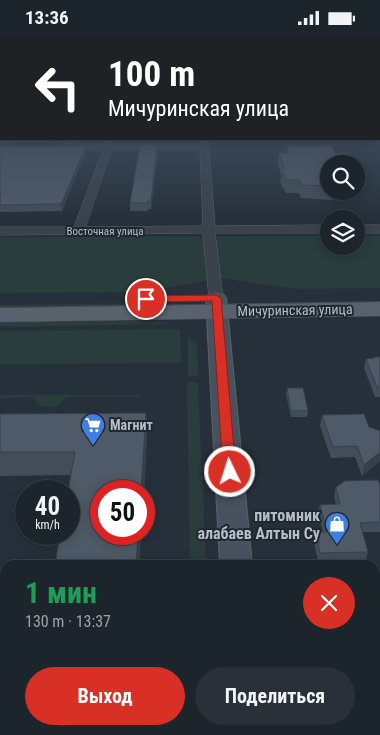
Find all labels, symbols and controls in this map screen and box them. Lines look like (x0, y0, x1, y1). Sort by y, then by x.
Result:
text: 13:36 (25, 6, 69, 29)
text: 100 m (108, 54, 195, 95)
icon: left (25, 55, 90, 120)
text: Мичуринская улица (108, 96, 289, 121)
map controls (320, 155, 365, 255)
button: search (320, 155, 365, 200)
button: layers (320, 210, 365, 255)
street label: Восточная улица (66, 225, 144, 238)
pin (125, 278, 167, 320)
icon: arrive (132, 285, 160, 313)
street label: Мичуринская улица (237, 301, 353, 319)
supermarket icon: Магнит (80, 412, 106, 446)
place label: Магнит (110, 417, 153, 433)
position arrow (203, 445, 255, 497)
speed limit sign: 50 (90, 480, 155, 545)
text: 40 (35, 492, 60, 521)
place label: питомник алабаев Алтын Су (197, 506, 320, 543)
shop icon: питомник алабаев Алтын Су (324, 511, 350, 545)
text: km/h (35, 518, 60, 532)
text: 1 мин (25, 575, 97, 610)
button: close (303, 577, 355, 629)
text: 130 m · 13:37 (25, 612, 111, 631)
button: Выход (25, 667, 185, 725)
button: Поделиться (195, 667, 355, 725)

